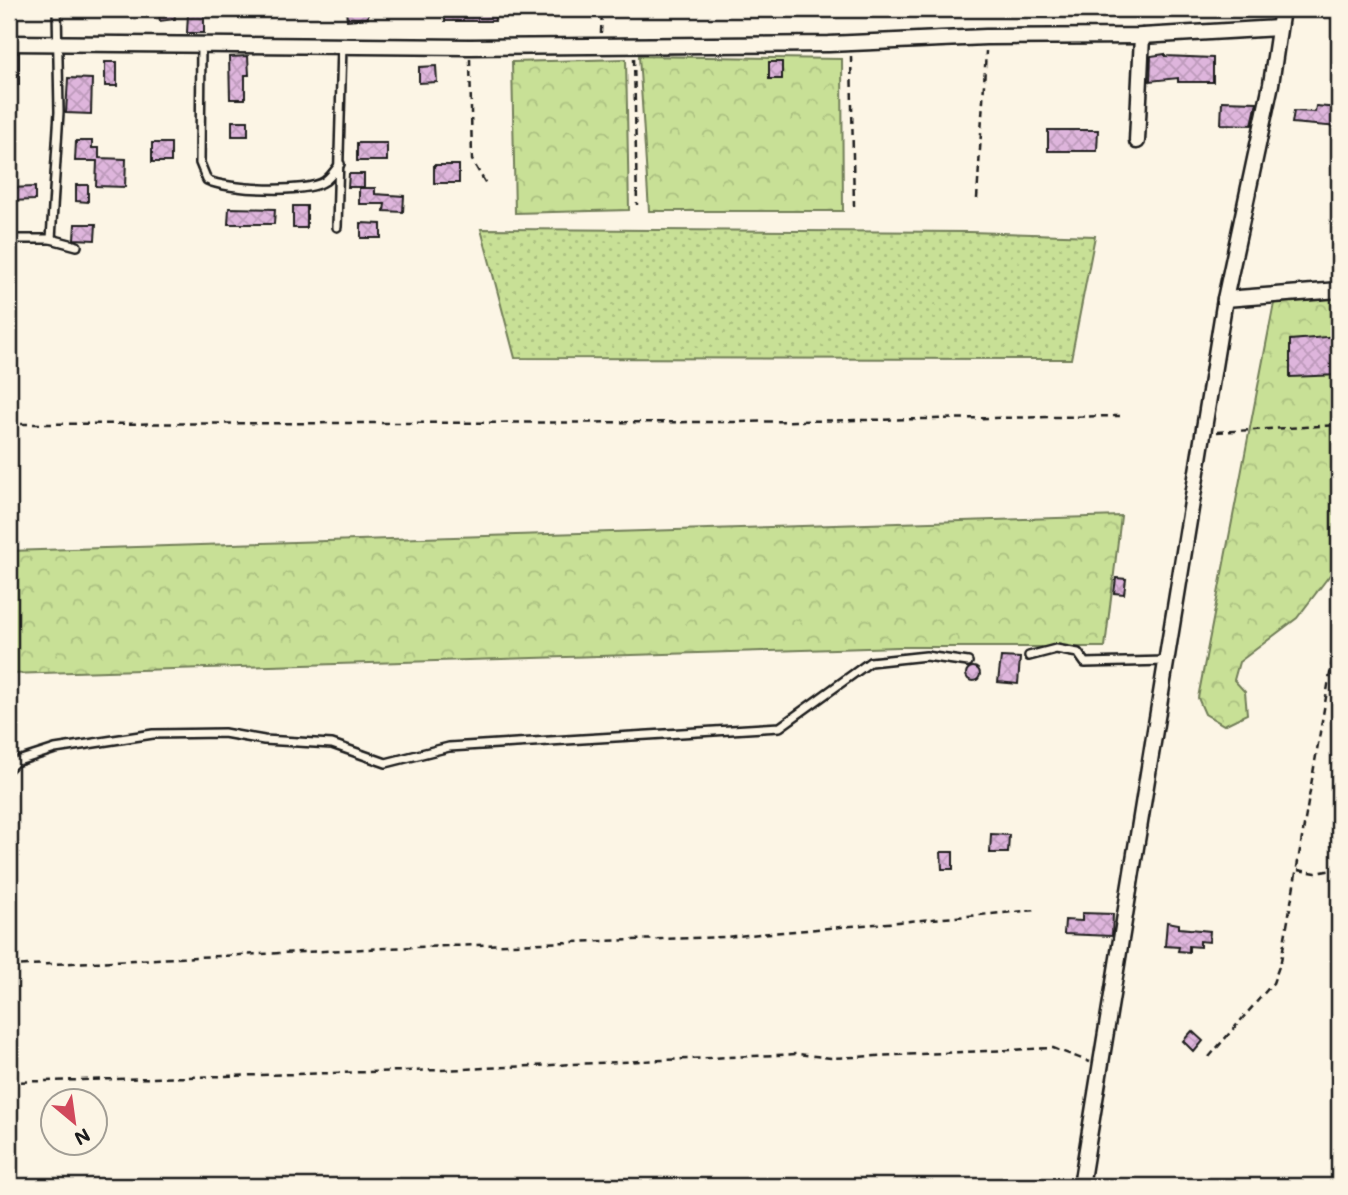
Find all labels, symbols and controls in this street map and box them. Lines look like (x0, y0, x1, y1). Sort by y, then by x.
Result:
north arrow (38, 1086, 108, 1156)
text: N (70, 1123, 95, 1152)

